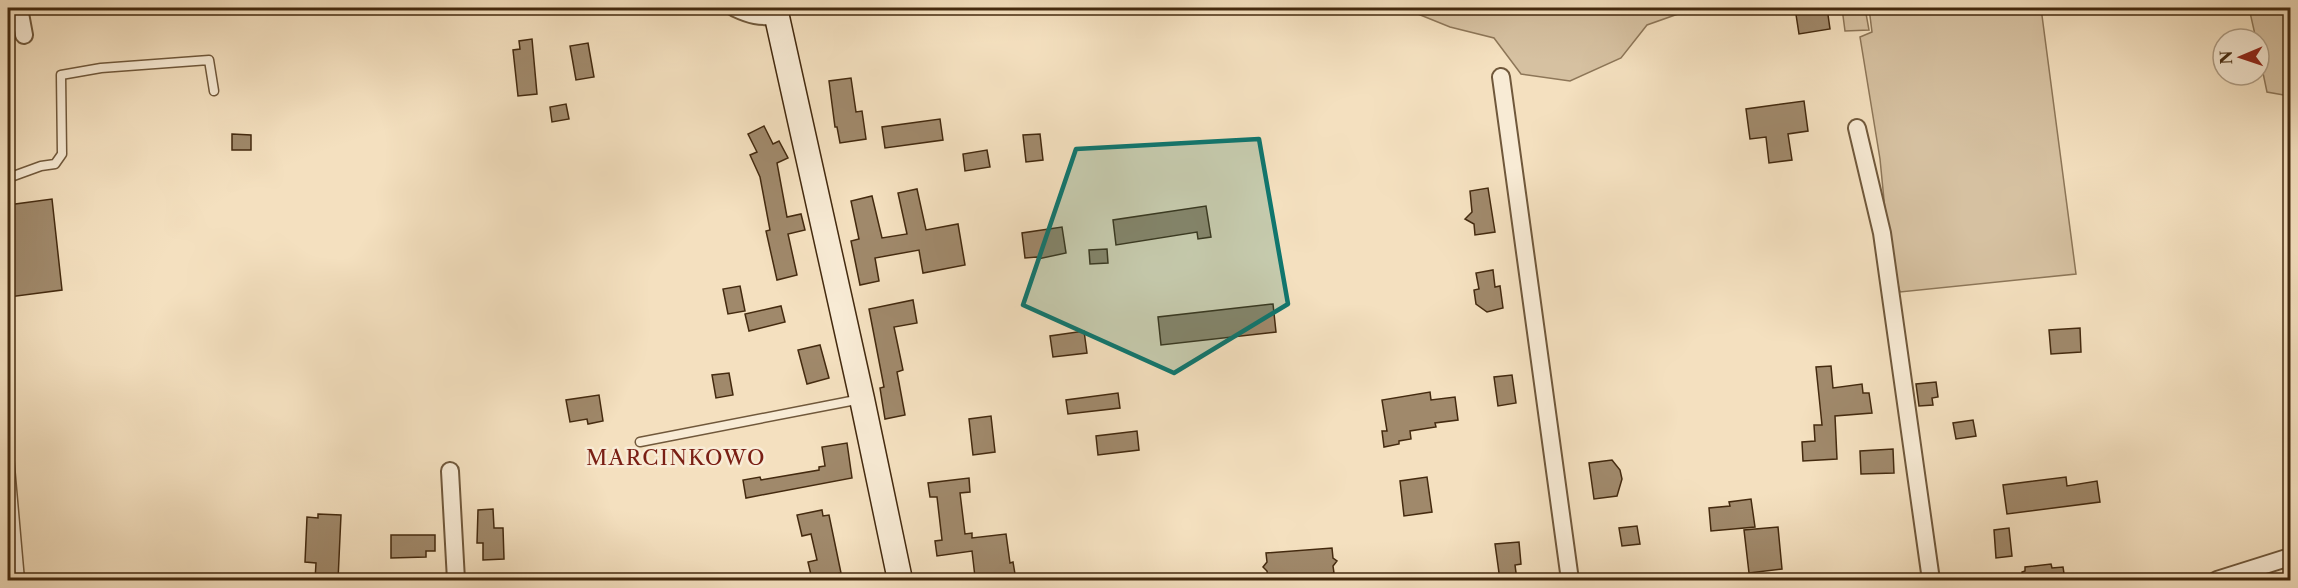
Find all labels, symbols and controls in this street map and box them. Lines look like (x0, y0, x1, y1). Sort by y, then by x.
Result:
north arrow (2211, 27, 2271, 87)
text: N (2216, 50, 2236, 65)
district label: MARCINKOWO (586, 445, 766, 470)

